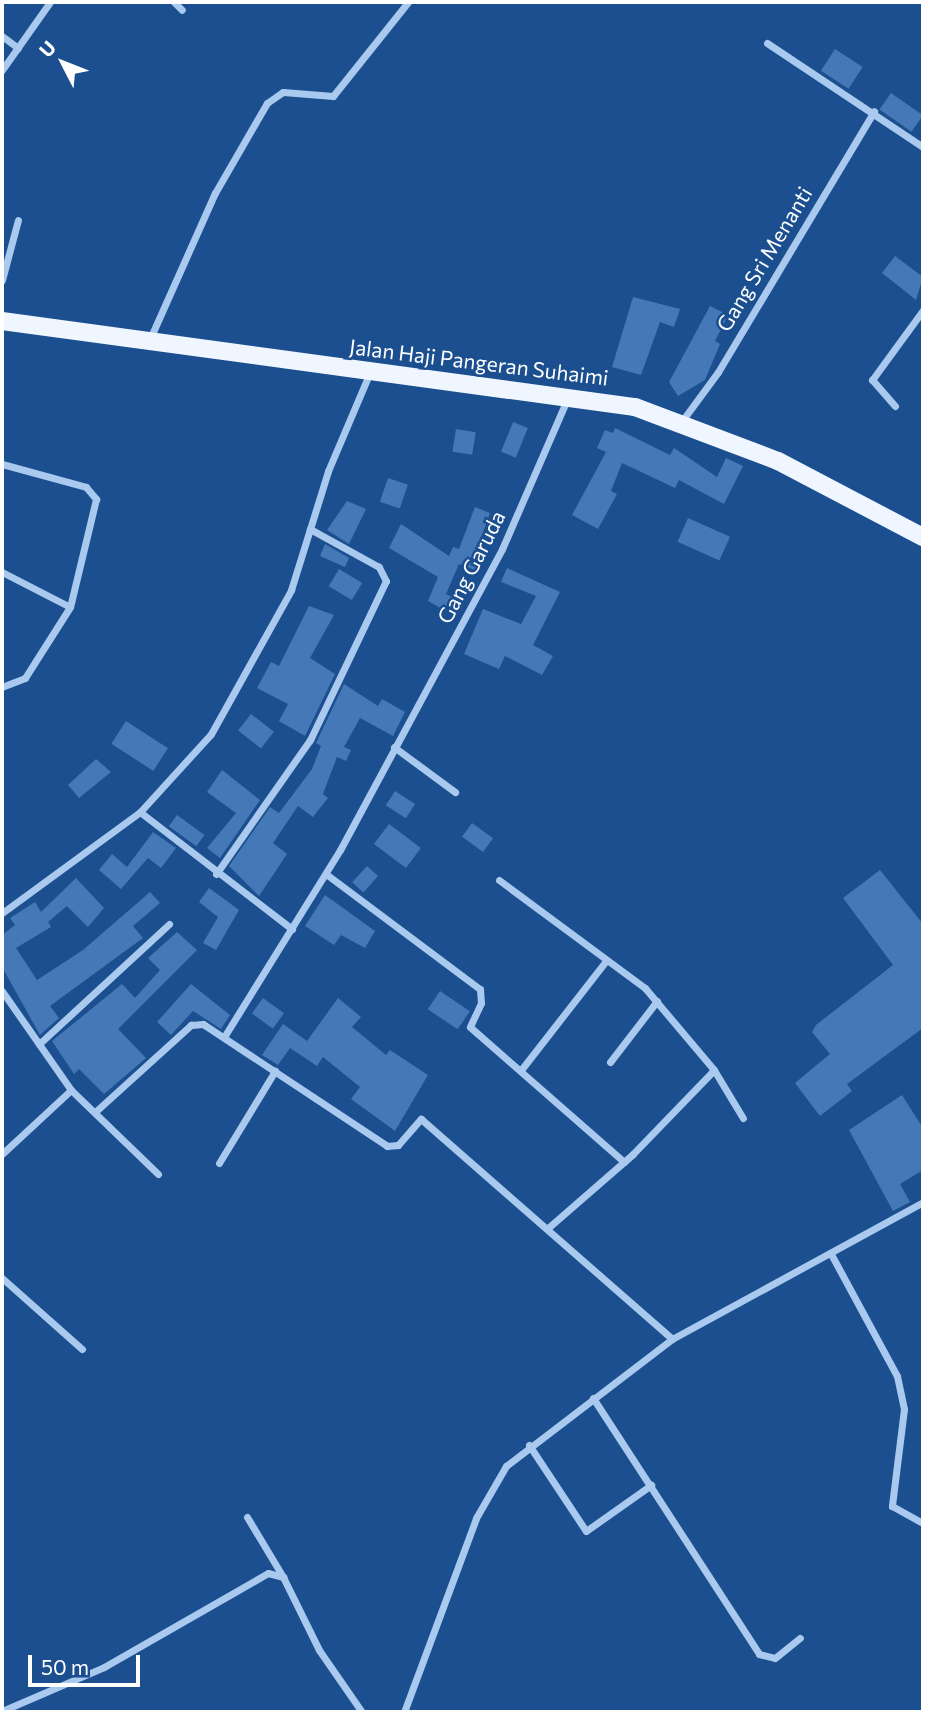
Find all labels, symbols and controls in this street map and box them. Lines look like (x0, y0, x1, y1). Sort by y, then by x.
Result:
north arrow (28, 28, 98, 98)
text: U (34, 36, 60, 61)
street label: Gang Sri Menanti (711, 182, 817, 336)
street label: Jalan Haji Pangeran Suhaimi (348, 334, 610, 390)
street label: Gang Garuda (432, 506, 510, 628)
scale bar (32, 1640, 144, 1684)
text: 50 m (41, 1654, 89, 1679)

